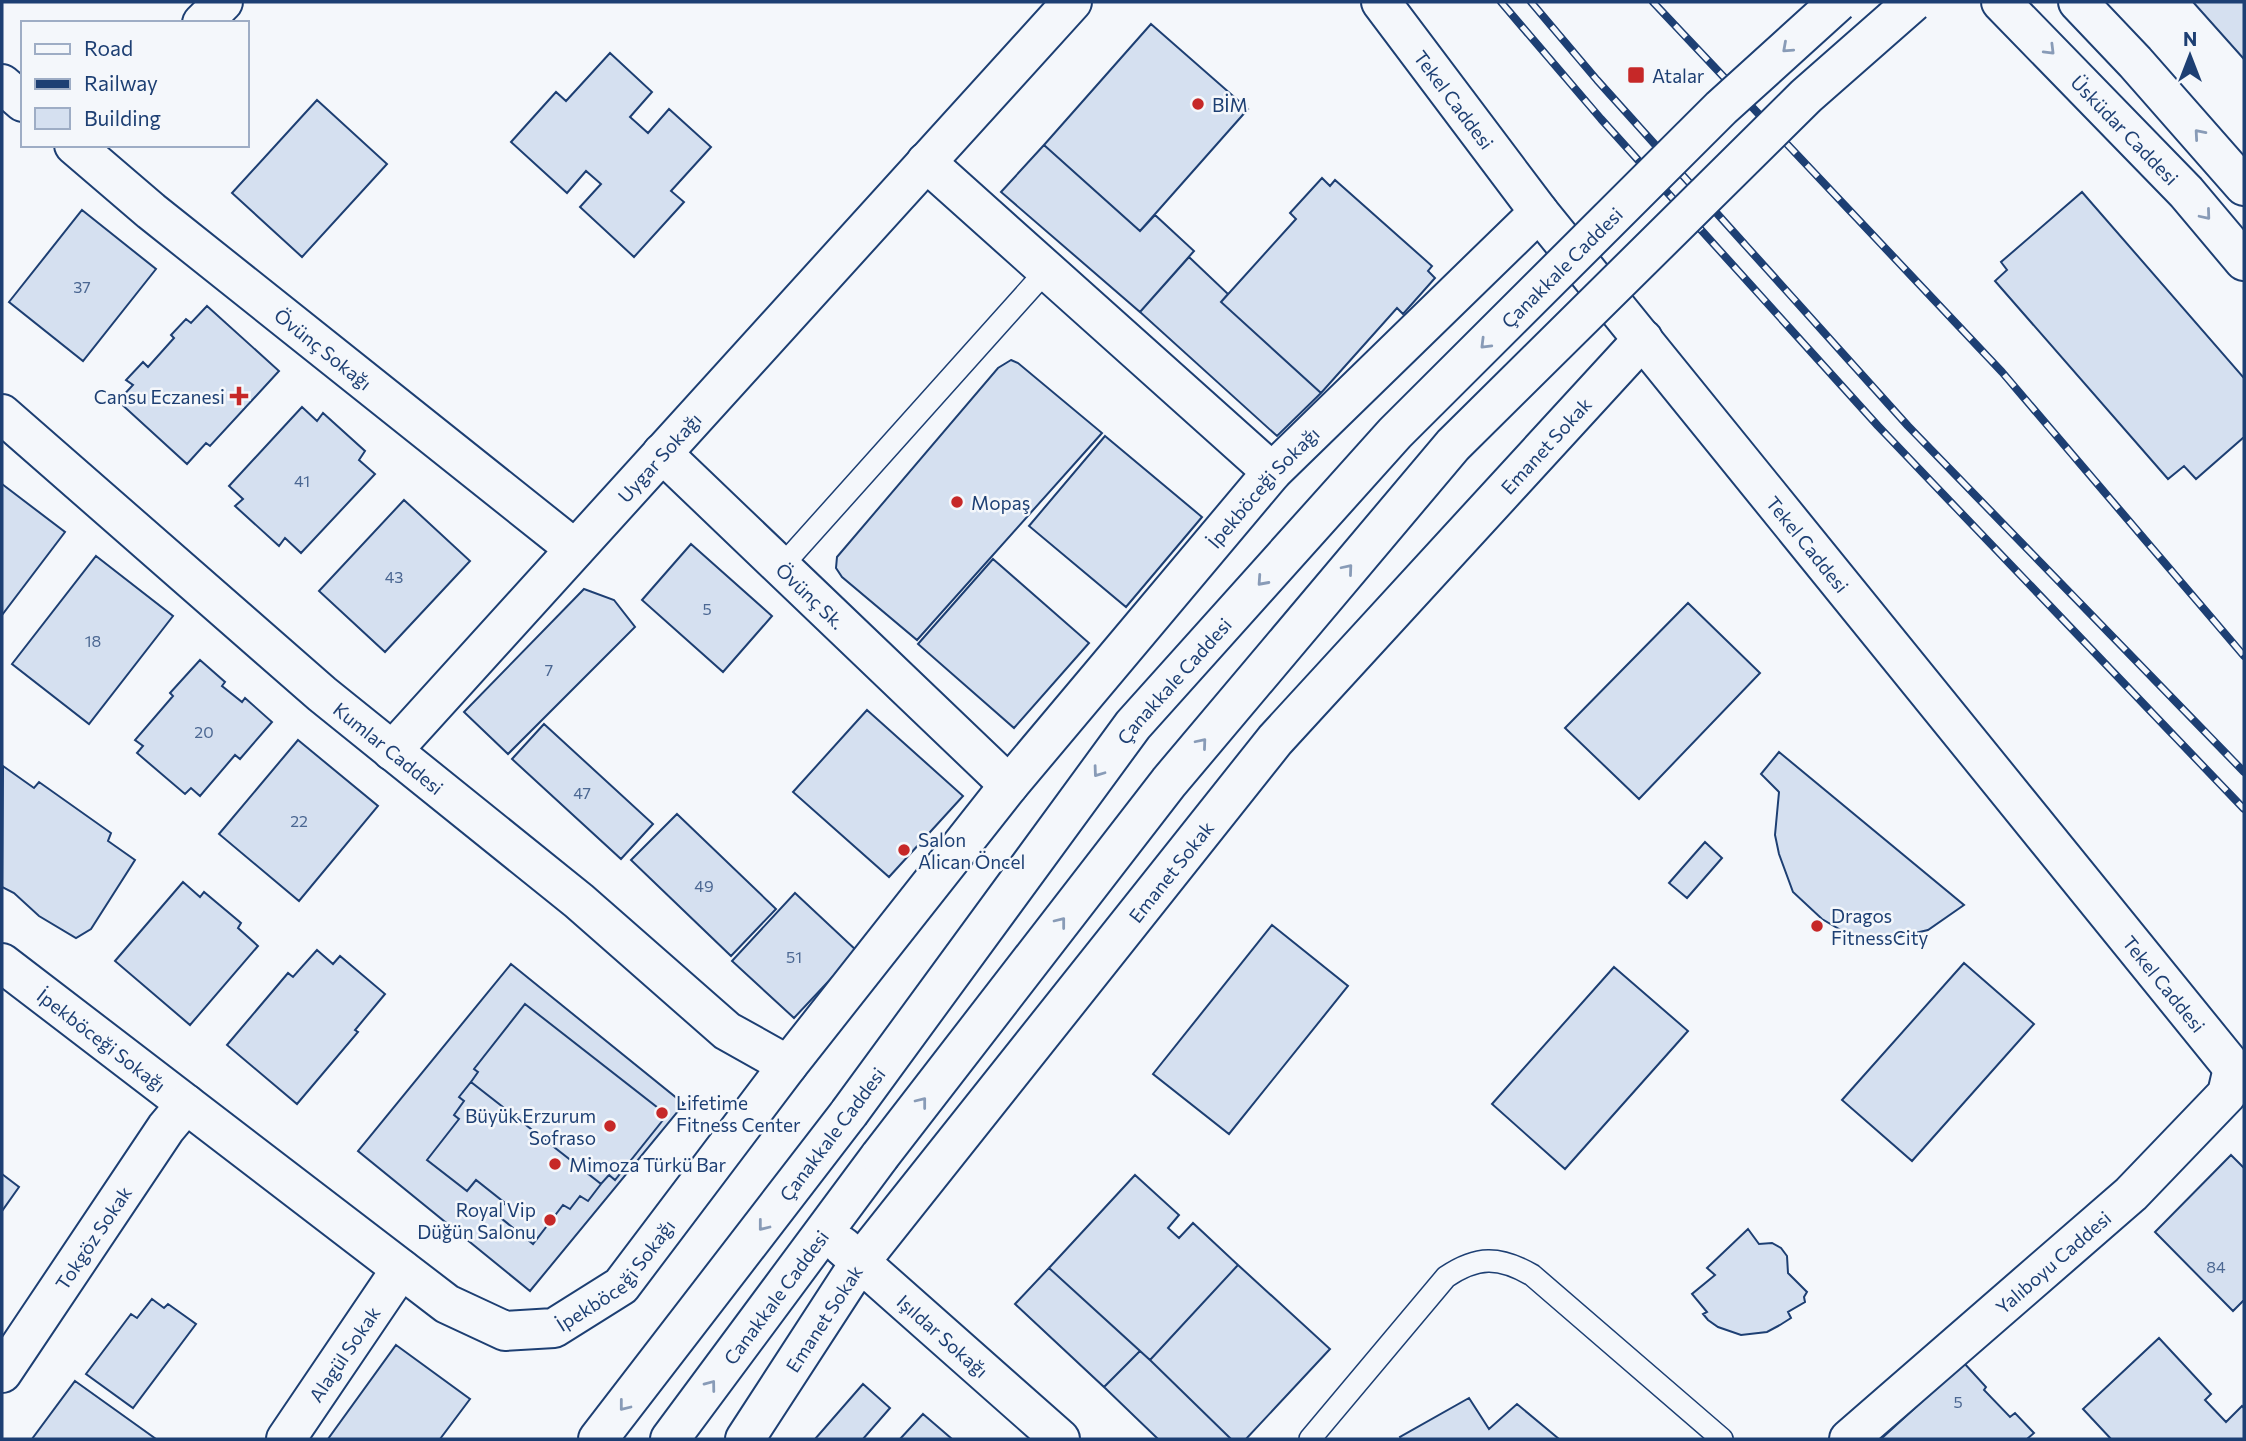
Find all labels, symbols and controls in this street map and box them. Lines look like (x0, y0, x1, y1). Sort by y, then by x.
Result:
legend (21, 21, 248, 147)
north arrow (2155, 21, 2225, 91)
text: N (2183, 27, 2197, 50)
text: Road (84, 35, 133, 60)
one-way arrow (1782, 39, 1795, 52)
one-way arrow (2041, 41, 2054, 54)
street label: Tekel Caddesi (1410, 46, 1499, 153)
place label: Atalar (1652, 64, 1705, 87)
marker: Atalar (1626, 65, 1646, 85)
text: Railway (84, 70, 158, 95)
street label: Üsküdar Caddesi (2067, 70, 2184, 189)
place label: BİM (1212, 93, 1248, 116)
marker: BİM (1190, 96, 1206, 112)
text: Building (84, 105, 161, 130)
one-way arrow (2195, 130, 2207, 143)
street label: Çanakkale Caddesi (1496, 202, 1627, 332)
one-way arrow (2198, 207, 2210, 220)
house number: 37 (73, 277, 91, 296)
street label: Övünç Sokağı (270, 303, 377, 394)
one-way arrow (1480, 335, 1493, 348)
place label: Cansu Eczanesi (94, 385, 225, 408)
marker: Cansu Eczanesi (231, 388, 247, 404)
street label: Emanet Sokak (1495, 392, 1596, 498)
street label: Uygar Sokağı (612, 408, 705, 507)
street label: İpekböceği Sokağı (1202, 422, 1323, 552)
house number: 41 (294, 471, 310, 490)
place label: Mopaş (971, 491, 1030, 514)
street label: Tekel Caddesi (1762, 491, 1854, 597)
marker: Mopaş (949, 494, 965, 510)
street label: Övünç Sk. (772, 557, 850, 633)
one-way arrow (1340, 565, 1353, 577)
house number: 43 (385, 567, 403, 586)
one-way arrow (1258, 573, 1270, 586)
house number: 5 (702, 599, 712, 618)
street label: Çanakkale Caddesi (1112, 612, 1236, 748)
house number: 18 (85, 631, 101, 650)
house number: 7 (545, 660, 553, 679)
street label: Kumlar Caddesi (329, 697, 448, 799)
house number: 20 (194, 722, 214, 741)
one-way arrow (1194, 739, 1206, 752)
one-way arrow (1094, 764, 1106, 777)
house number: 47 (573, 783, 591, 802)
house number: 22 (290, 811, 308, 830)
street label: Emanet Sokak (1123, 816, 1218, 927)
place label: Salon Alican Öncel (918, 828, 1025, 873)
marker: Salon Alican Öncel (896, 842, 912, 858)
house number: 49 (694, 876, 714, 895)
place label: Dragos FitnessCity (1831, 904, 1928, 949)
one-way arrow (1053, 917, 1066, 930)
marker: Dragos FitnessCity (1809, 918, 1825, 934)
street label: Tekel Caddesi (2119, 931, 2210, 1036)
house number: 51 (786, 947, 802, 966)
street label: İpekböceği Sokağı (33, 983, 171, 1096)
street label: Çanakkale Caddesi (774, 1063, 890, 1205)
place label: Lifetime Fitness Center (676, 1091, 801, 1136)
one-way arrow (913, 1097, 926, 1110)
place label: Büyük Erzurum Sofraso (465, 1104, 596, 1149)
marker: Lifetime Fitness Center (654, 1105, 670, 1121)
marker: Büyük Erzurum Sofraso (602, 1118, 618, 1134)
place label: Mimoza Türkü Bar (569, 1153, 727, 1176)
marker: Mimoza Türkü Bar (547, 1156, 563, 1172)
street label: Tokgöz Sokak (50, 1181, 136, 1294)
place label: Royal Vip Düğün Salonu (417, 1198, 536, 1243)
street label: Yalıboyu Caddesi (1991, 1206, 2115, 1318)
marker: Royal Vip Düğün Salonu (542, 1212, 558, 1228)
street label: İpekböceği Sokağı (552, 1214, 679, 1335)
one-way arrow (758, 1218, 771, 1230)
street label: Canakkale Caddesi (718, 1225, 833, 1368)
house number: 84 (2206, 1257, 2226, 1276)
street label: Emanet Sokak (780, 1260, 867, 1376)
street label: Işıldar Sokağı (893, 1289, 993, 1382)
street label: Alagül Sokak (303, 1302, 384, 1406)
one-way arrow (702, 1380, 715, 1392)
house number: 5 (1953, 1392, 1963, 1411)
one-way arrow (619, 1398, 632, 1411)

